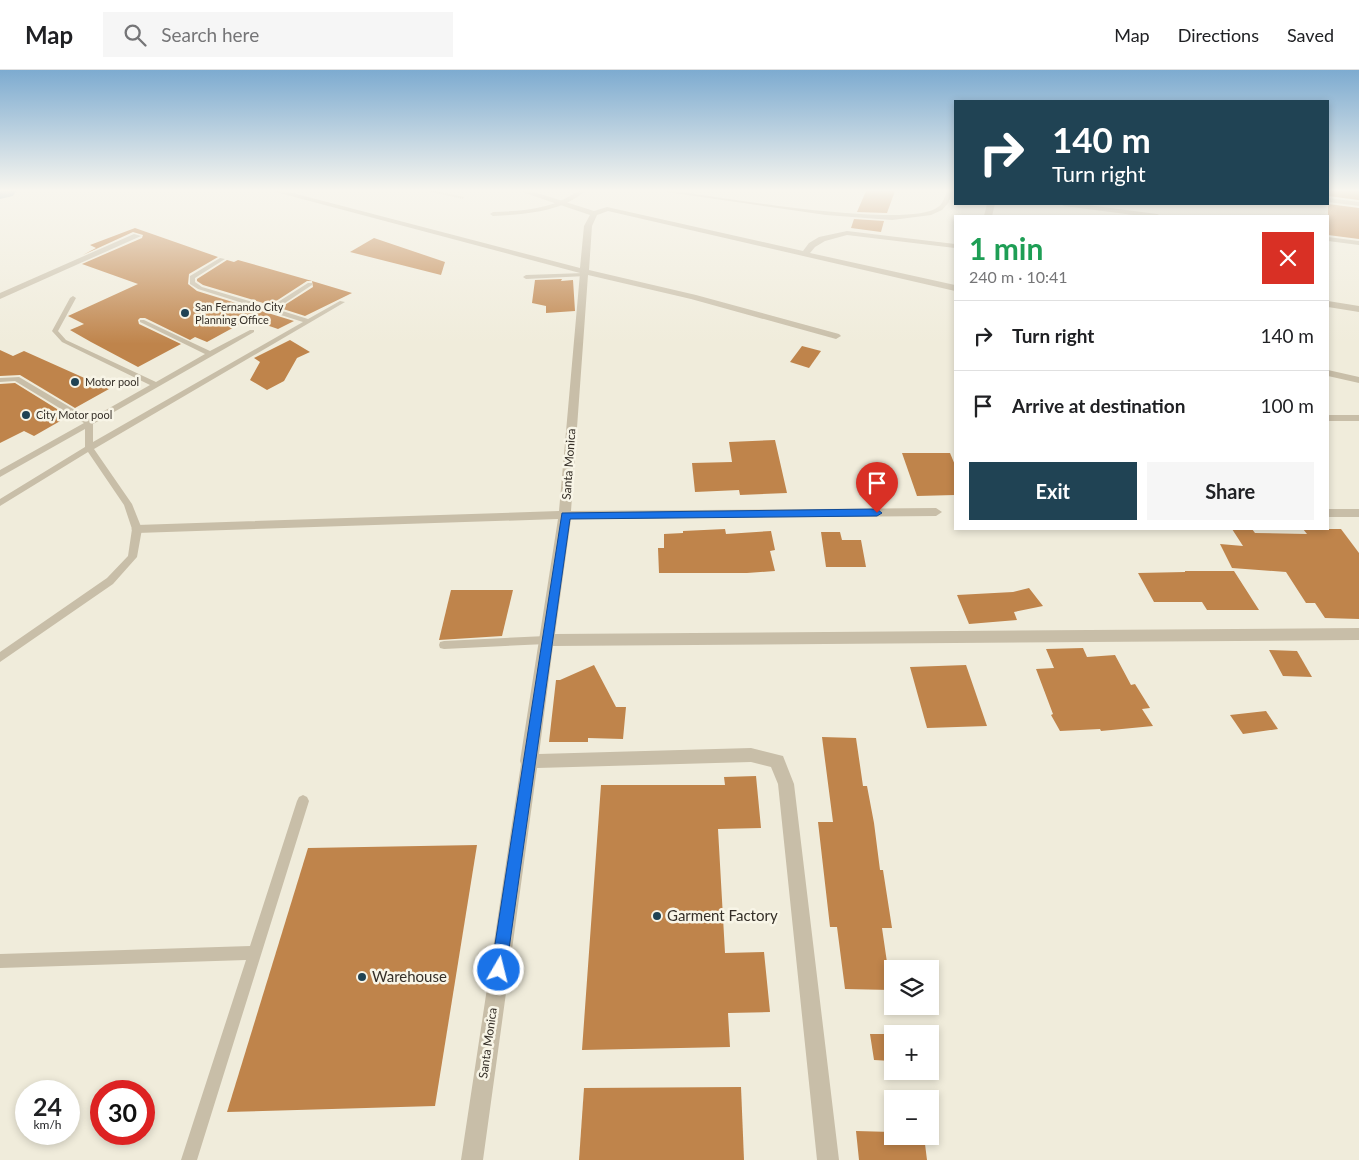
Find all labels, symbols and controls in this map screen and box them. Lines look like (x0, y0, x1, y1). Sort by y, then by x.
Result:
search box (103, 12, 453, 57)
text: Map (25, 20, 73, 49)
icon: search (121, 21, 149, 49)
text: Search here (161, 23, 259, 46)
text: Map (1114, 24, 1150, 46)
text: Directions (1178, 24, 1259, 46)
text: Saved (1287, 24, 1334, 46)
text: 140 m (1052, 118, 1151, 160)
icon: right (969, 120, 1034, 185)
text: Turn right (1052, 160, 1146, 187)
text: 1 min (969, 230, 1043, 266)
button: close (1262, 232, 1314, 284)
text: 240 m · 10:41 (969, 267, 1068, 286)
place label: San Fernando City Planning Office (195, 300, 284, 326)
marker: San Fernando City Planning Office (179, 307, 191, 319)
icon: right (969, 322, 997, 350)
text: Turn right (1012, 324, 1094, 347)
text: 140 m (1260, 324, 1314, 347)
place label: Motor pool (85, 375, 139, 388)
marker: Motor pool (69, 376, 81, 388)
icon: arrive (969, 392, 997, 420)
text: Arrive at destination (1012, 394, 1185, 417)
text: 100 m (1260, 394, 1314, 417)
place label: City Motor pool (36, 408, 112, 421)
marker: City Motor pool (20, 409, 32, 421)
street label: Santa Monica (559, 428, 578, 500)
pin (856, 462, 898, 513)
button: Exit (969, 462, 1137, 520)
button: Share (1147, 462, 1314, 520)
icon: arrive (863, 469, 891, 497)
place label: Garment Factory (667, 906, 778, 924)
marker: Garment Factory (651, 910, 663, 922)
position arrow (472, 943, 524, 995)
map controls (884, 960, 939, 1145)
button: layers (884, 960, 939, 1015)
place label: Warehouse (372, 967, 447, 985)
marker: Warehouse (356, 971, 368, 983)
street label: Santa Monica (475, 1007, 500, 1079)
button: + (884, 1025, 939, 1080)
speed limit sign: 30 (90, 1080, 155, 1145)
button: − (884, 1090, 939, 1145)
text: 24 (33, 1091, 62, 1121)
text: km/h (33, 1117, 62, 1132)

